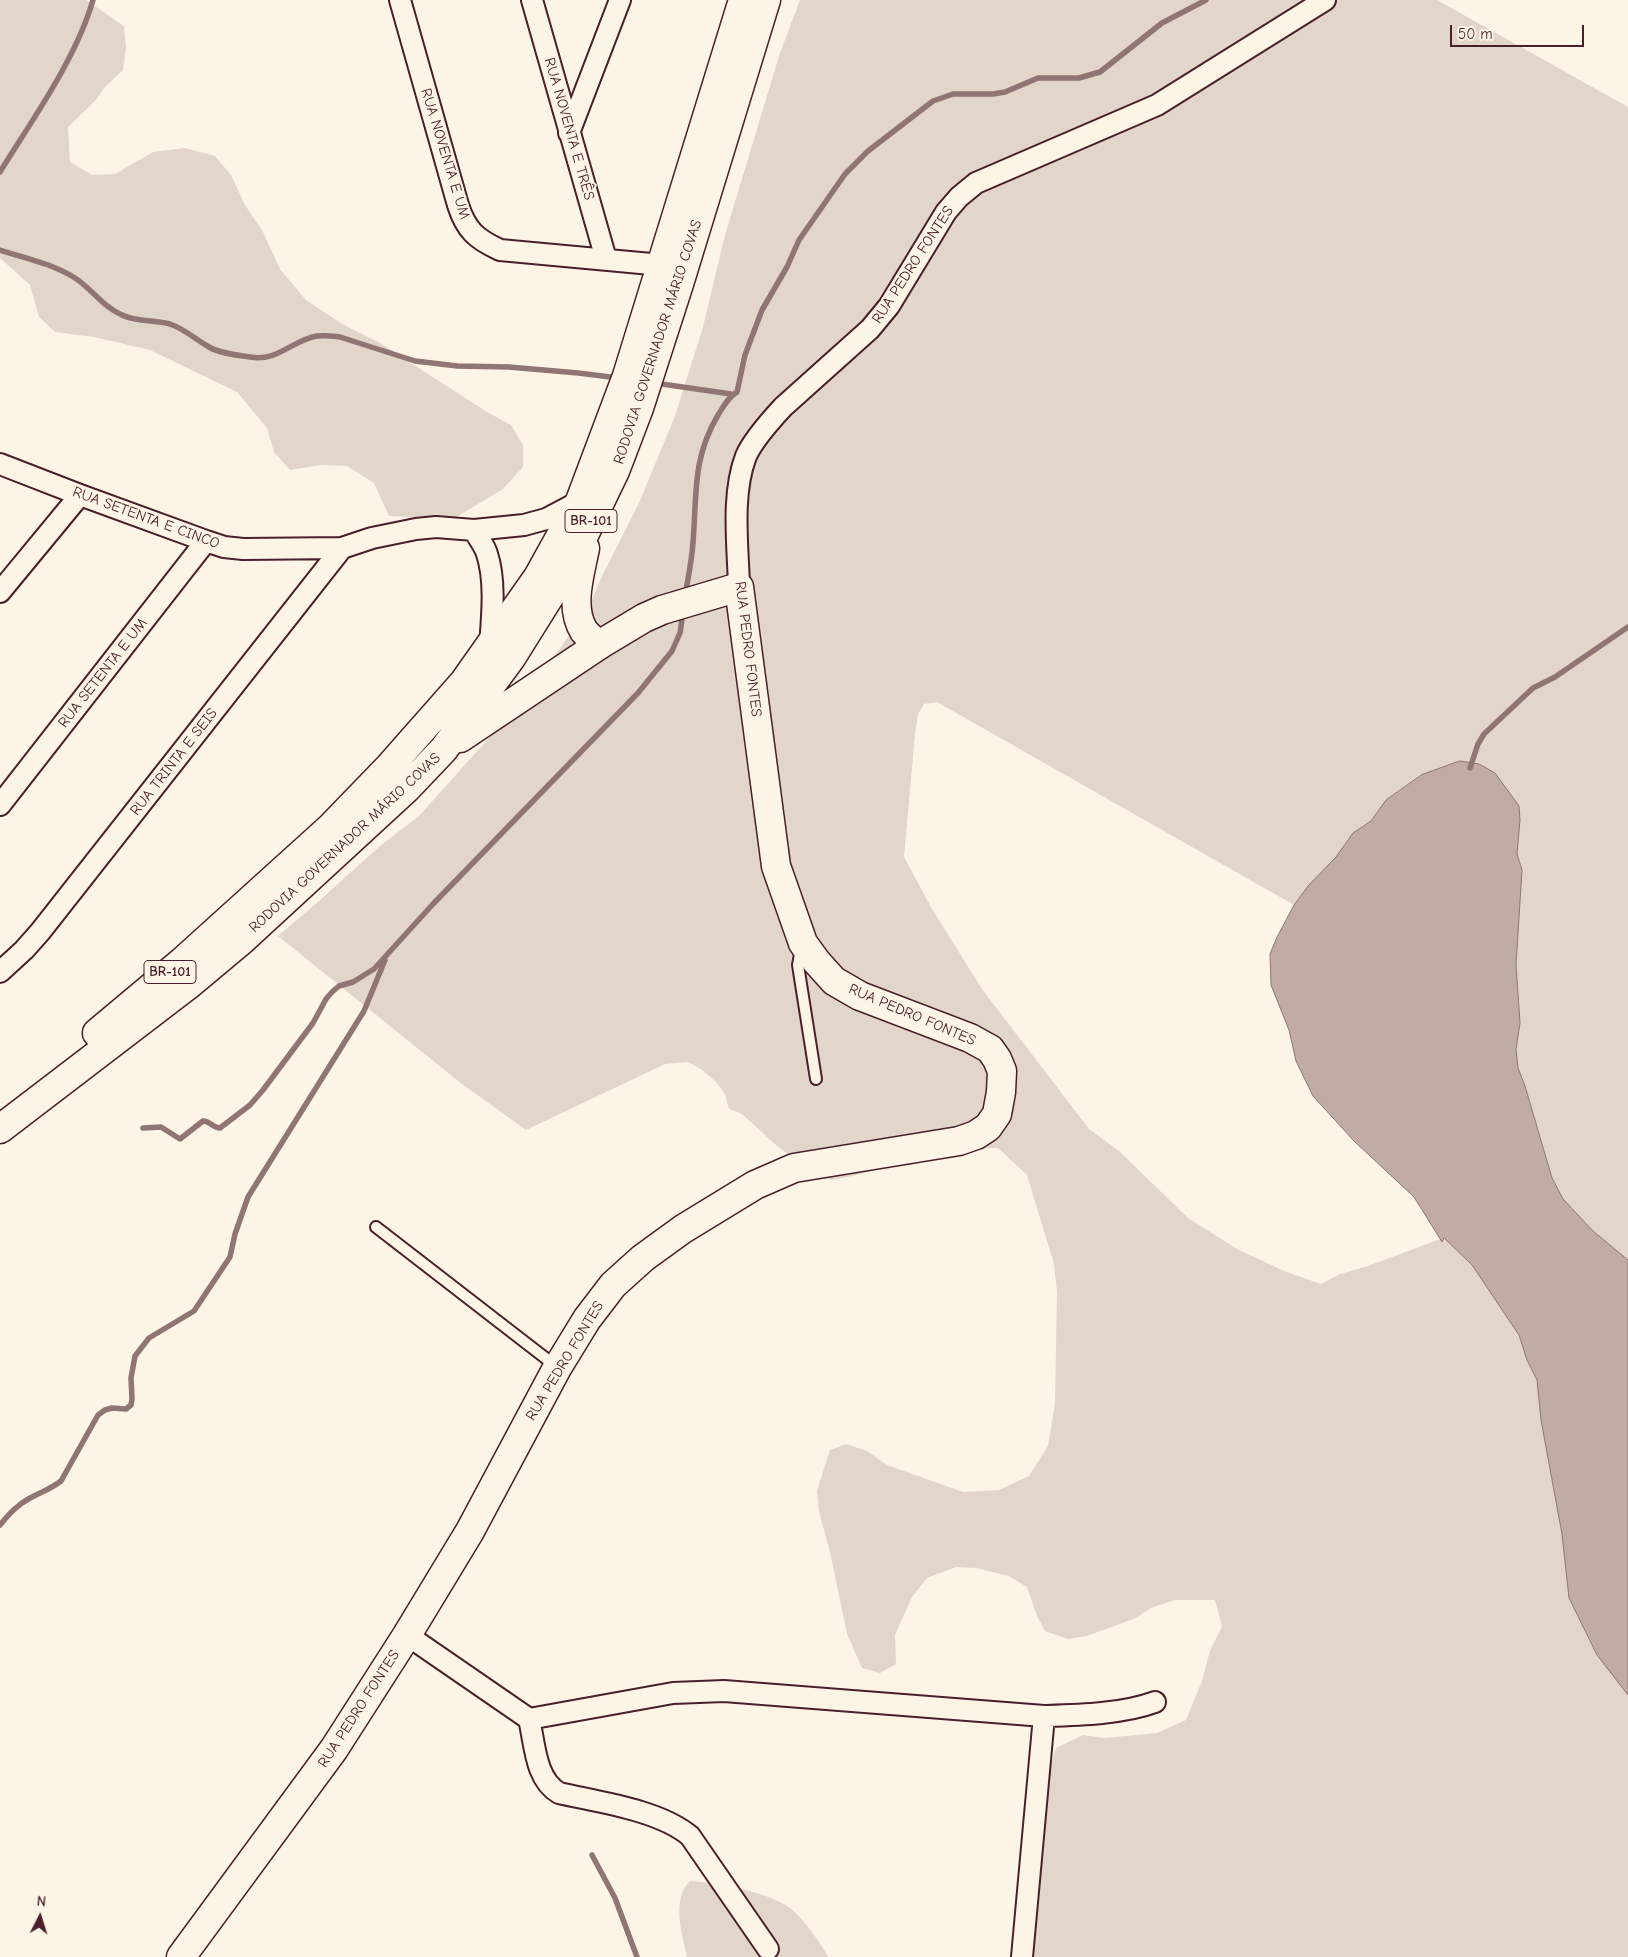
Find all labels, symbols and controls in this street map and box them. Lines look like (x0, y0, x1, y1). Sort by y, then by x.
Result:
scale bar (1453, 15, 1587, 47)
text: 50 m (1458, 25, 1493, 43)
street label: RUA NOVENTA E TRÊS (540, 56, 598, 202)
street label: RUA NOVENTA E UM (416, 86, 474, 222)
street label: RUA PEDRO FONTES (868, 203, 958, 327)
street label: RODOVIA GOVERNADOR MÁRIO COVAS (610, 218, 706, 466)
street label: RUA SETENTA E CINCO (70, 483, 222, 553)
road number: BR-101 (565, 510, 617, 532)
street label: RUA PEDRO FONTES (731, 580, 765, 718)
street label: RUA SETENTA E UM (55, 615, 151, 731)
street label: RUA TRINTA E SEIS (127, 705, 221, 819)
street label: RODOVIA GOVERNADOR MÁRIO COVAS (245, 749, 445, 937)
road number: BR-101 (144, 960, 196, 984)
street label: RUA PEDRO FONTES (846, 980, 978, 1050)
street label: RUA PEDRO FONTES (522, 1298, 608, 1424)
street label: RUA PEDRO FONTES (314, 1647, 404, 1771)
north arrow (15, 1892, 65, 1942)
text: N (36, 1893, 47, 1910)

